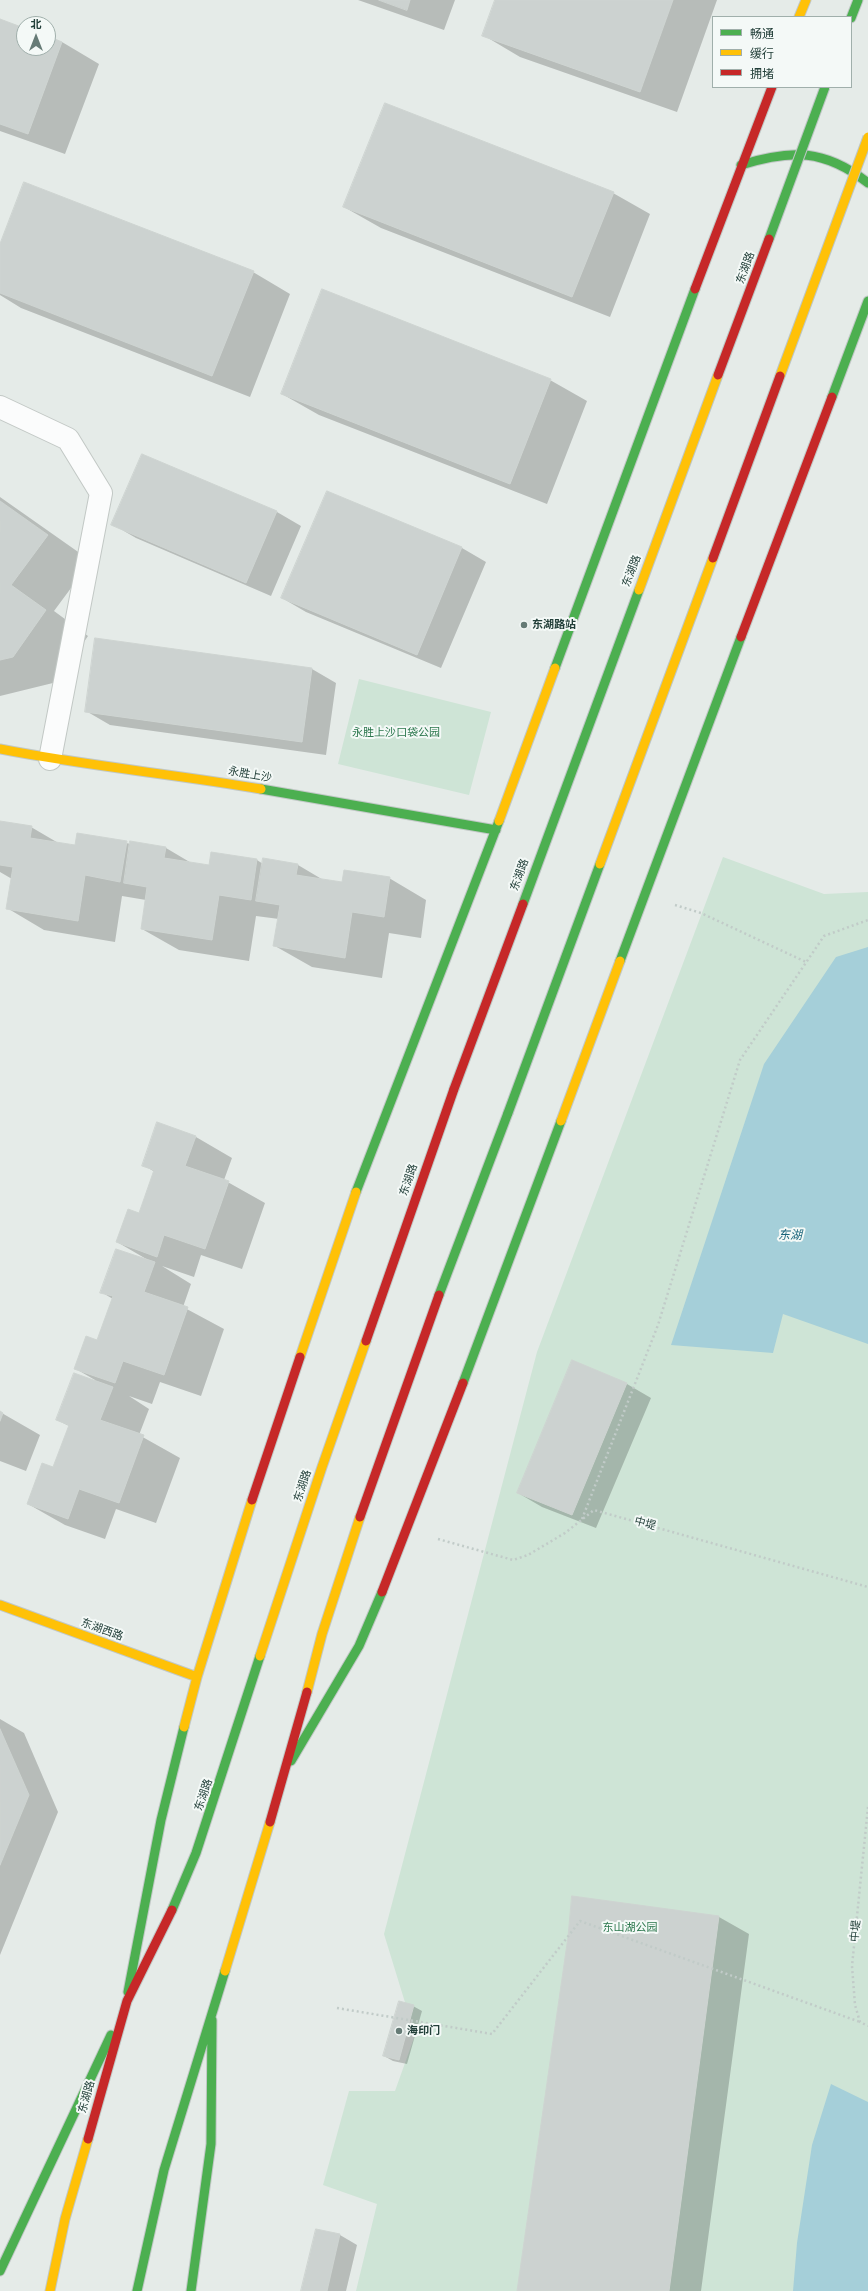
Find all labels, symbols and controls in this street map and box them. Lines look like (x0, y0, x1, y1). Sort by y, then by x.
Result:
north arrow (16, 16, 56, 56)
legend (712, 16, 852, 88)
text: 北 (31, 18, 42, 31)
text: 畅通 (750, 27, 774, 41)
text: 缓行 (750, 47, 774, 61)
text: 拥堵 (750, 67, 774, 81)
street label: 东湖路 (734, 250, 758, 286)
street label: 东湖路 (620, 553, 644, 589)
place label: 东湖路站 (532, 618, 576, 632)
marker: 东湖路站 (519, 620, 529, 630)
park label: 永胜上沙口袋公园 (352, 726, 440, 740)
street label: 永胜上沙 (227, 765, 273, 785)
street label: 东湖路 (508, 857, 532, 893)
street label: 东湖路 (397, 1162, 421, 1198)
water label: 东湖 (778, 1229, 802, 1243)
street label: 东湖路 (292, 1468, 314, 1504)
street label: 中堤 (633, 1515, 657, 1533)
street label: 东湖西路 (79, 1616, 125, 1644)
street label: 东湖路 (192, 1777, 216, 1813)
street label: 中堤 (848, 1919, 864, 1943)
park label: 东山湖公园 (603, 1921, 657, 1935)
place label: 海印门 (407, 2024, 440, 2038)
marker: 海印门 (394, 2026, 404, 2036)
street label: 东湖路 (76, 2079, 98, 2115)

